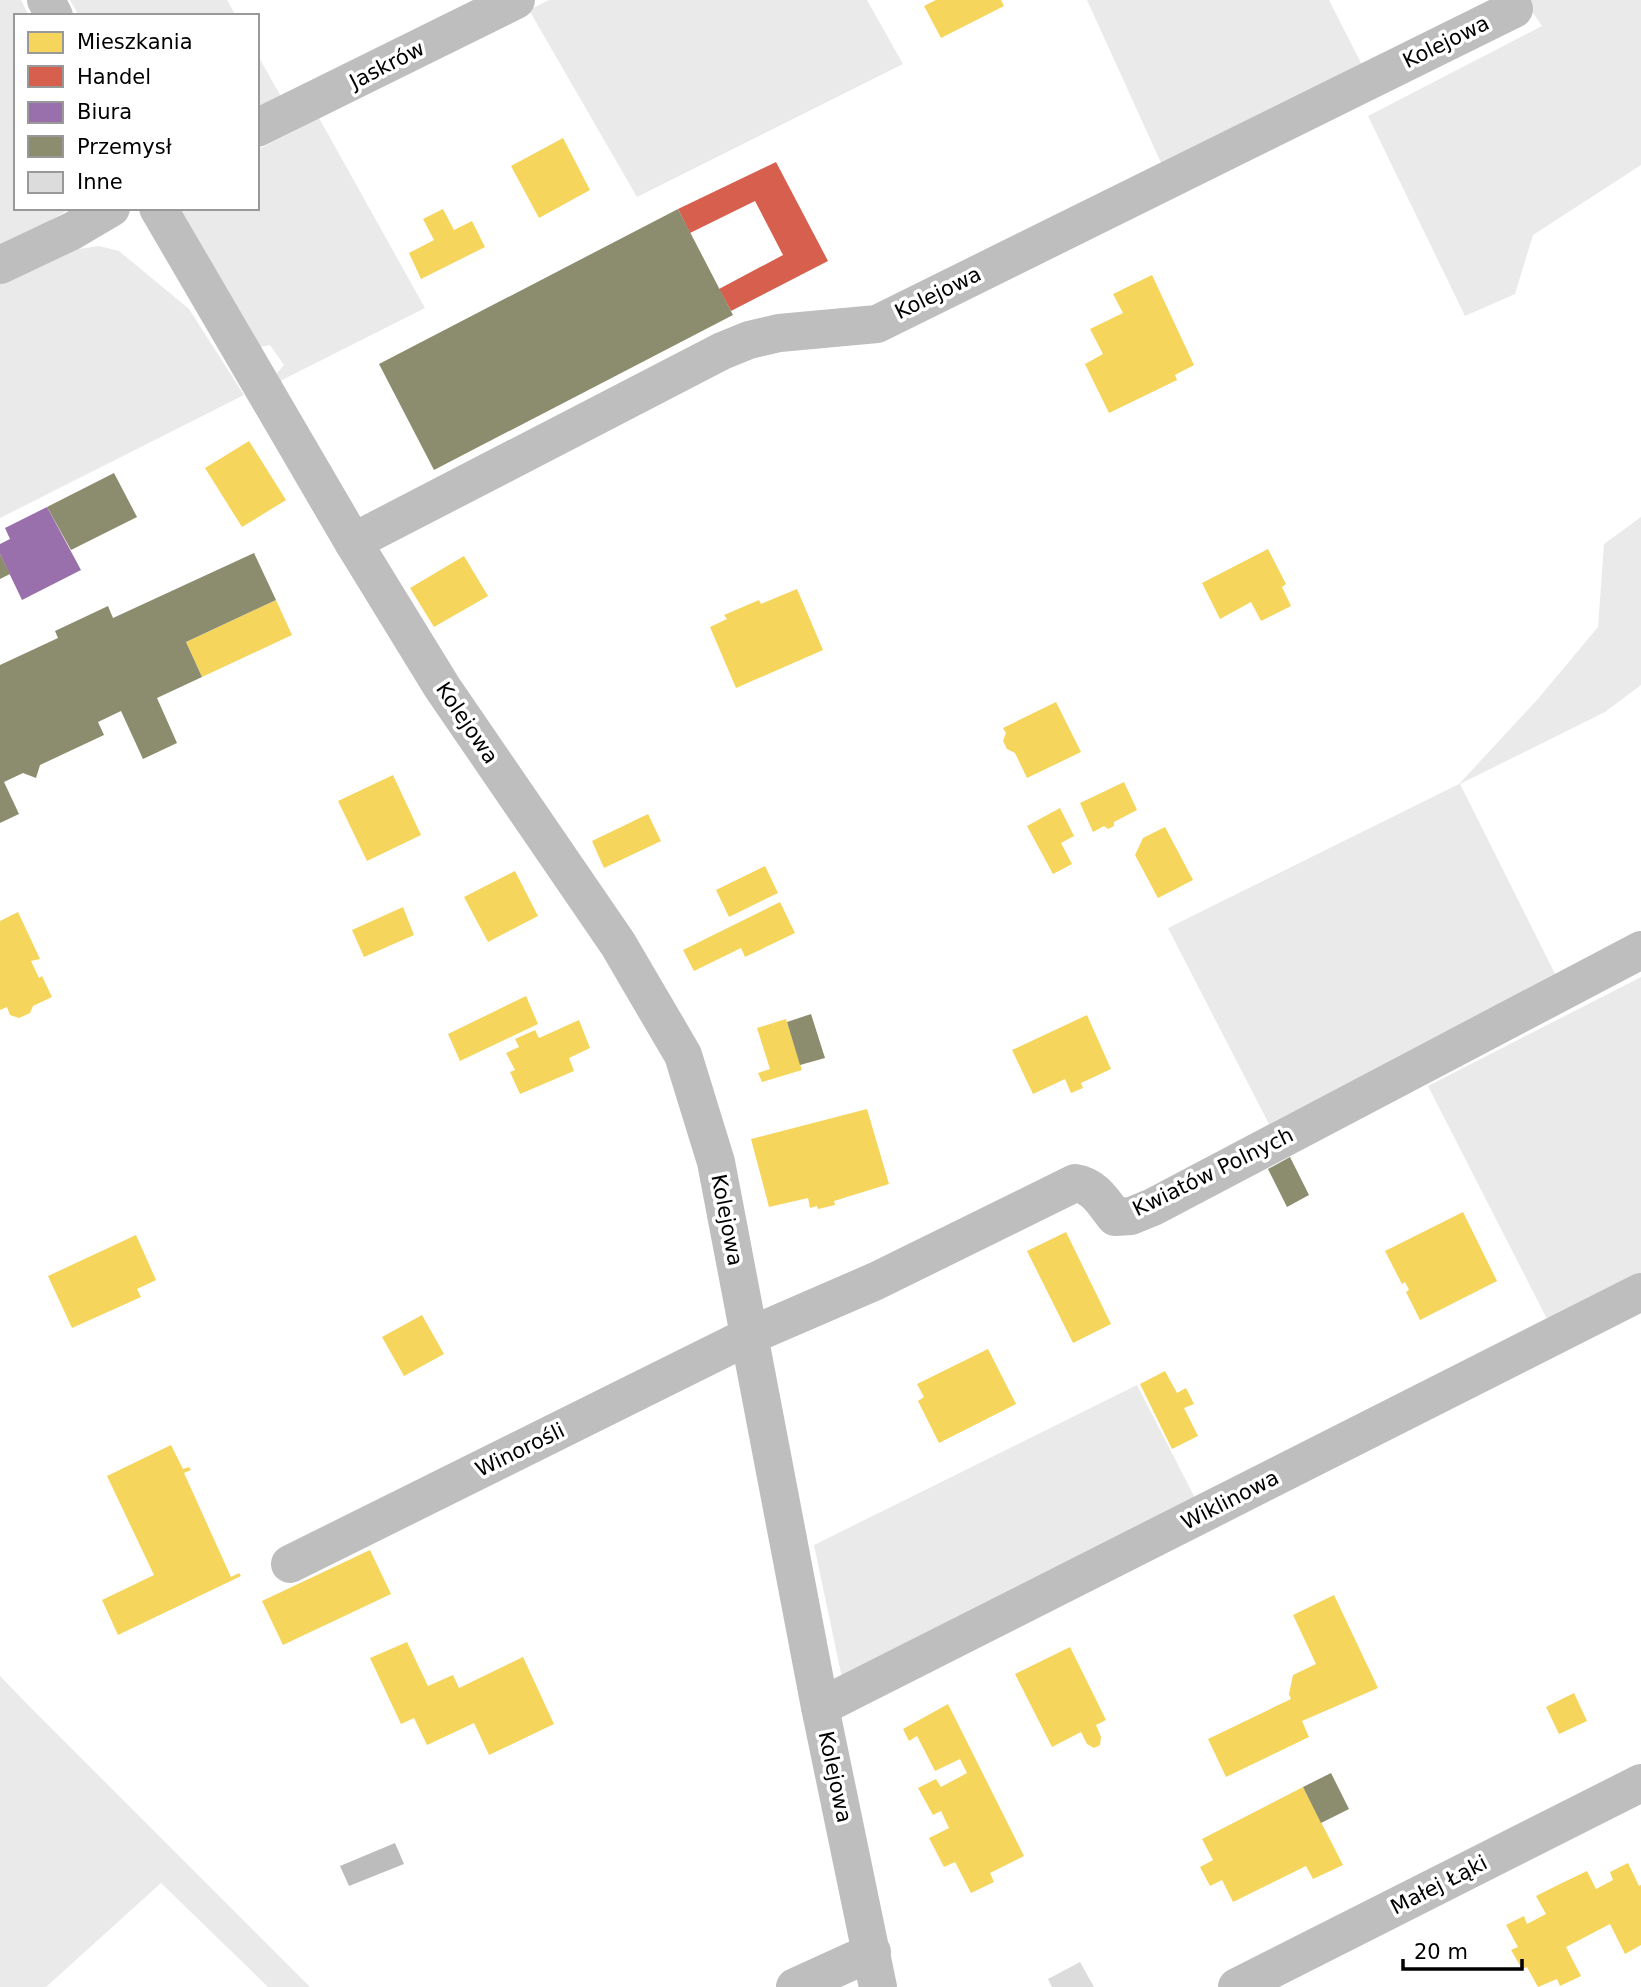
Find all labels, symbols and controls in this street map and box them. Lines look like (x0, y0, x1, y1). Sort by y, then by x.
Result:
street label: Kolejowa (1399, 11, 1493, 73)
legend (14, 14, 259, 210)
text: Mieszkania (77, 30, 193, 54)
street label: Jaskrów (344, 36, 428, 95)
text: Handel (77, 65, 151, 89)
text: Biura (77, 100, 132, 124)
text: Przemysł (77, 135, 172, 159)
text: Inne (77, 170, 123, 194)
street label: Kolejowa (891, 262, 985, 324)
street label: Kolejowa (431, 678, 503, 768)
street label: Kwiatów Polnych (1129, 1123, 1297, 1221)
street label: Kolejowa (706, 1172, 748, 1268)
street label: Winorośli (472, 1418, 568, 1482)
street label: Wiklinowa (1177, 1465, 1283, 1535)
street label: Kolejowa (814, 1729, 856, 1825)
street label: Małej Łąki (1387, 1850, 1491, 1920)
scale bar (1403, 1927, 1522, 1971)
text: 20 m (1414, 1940, 1468, 1964)

